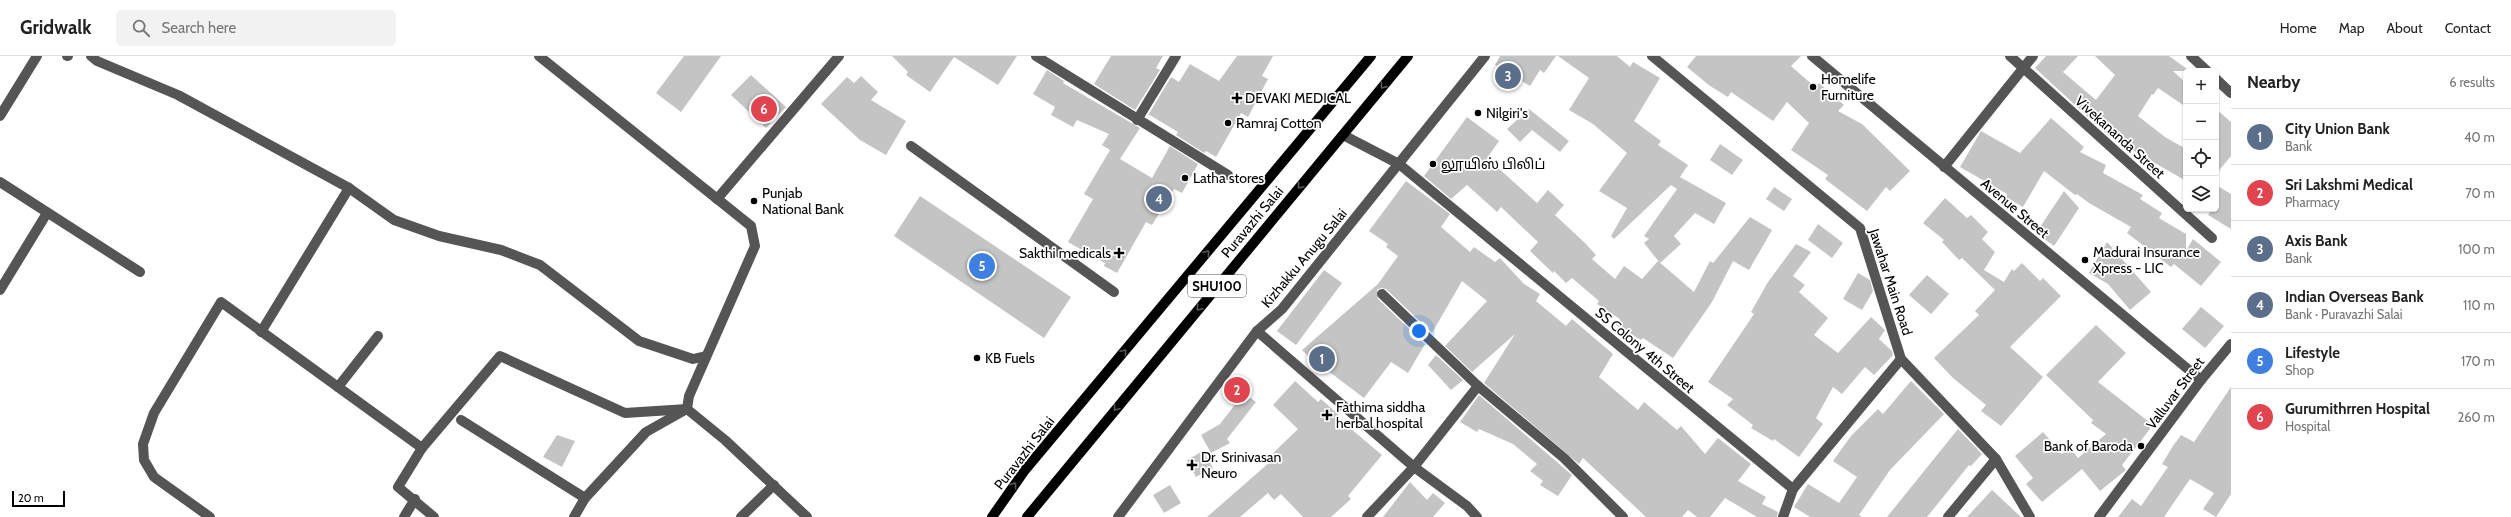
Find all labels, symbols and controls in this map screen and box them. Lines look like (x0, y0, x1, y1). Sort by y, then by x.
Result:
search box (116, 10, 396, 46)
text: Gridwalk (20, 16, 92, 39)
icon: search (130, 17, 152, 39)
text: Search here (162, 19, 236, 37)
text: Home (2280, 19, 2317, 37)
text: Map (2339, 19, 2364, 37)
text: About (2386, 19, 2423, 37)
text: Contact (2445, 19, 2491, 37)
pin: 3 (1495, 61, 1521, 91)
map controls (2183, 68, 2219, 212)
button: + (2183, 68, 2219, 104)
place label: Homelife Furniture (1821, 70, 1876, 104)
text: Nearby (2247, 72, 2300, 92)
text: 6 results (2449, 74, 2495, 90)
one-way arrow (1381, 82, 1388, 89)
marker: Homelife Furniture (1808, 82, 1818, 92)
place label: DEVAKI MEDICAL (1245, 89, 1351, 107)
street label: Vivekananda Street (2071, 92, 2169, 182)
marker: DEVAKI MEDICAL (1232, 93, 1242, 103)
pin: 6 (751, 94, 777, 124)
place label: Nilgiri's (1486, 104, 1528, 122)
button: − (2183, 104, 2219, 140)
marker: Nilgiri's (1473, 108, 1483, 118)
place label: Ramraj Cotton (1236, 114, 1322, 132)
marker: Ramraj Cotton (1223, 118, 1233, 128)
text: City Union Bank (2285, 120, 2390, 138)
text: 1 (2258, 129, 2262, 145)
text: 40 m (2464, 129, 2495, 145)
text: Bank (2285, 138, 2312, 154)
button: locate (2183, 140, 2219, 176)
place label: லூயிஸ் பிலிப் (1441, 155, 1545, 174)
marker: லூயிஸ் பிலிப் (1428, 159, 1438, 169)
place label: Latha stores (1193, 169, 1264, 187)
marker: Latha stores (1180, 173, 1190, 183)
street label: Avenue Street (1977, 174, 2053, 242)
button: layers (2183, 176, 2219, 212)
text: Sri Lakshmi Medical (2285, 176, 2413, 194)
one-way arrow (1298, 182, 1305, 189)
street label: Puravazhi Salai (1217, 183, 1287, 261)
place label: Punjab National Bank (762, 184, 845, 218)
pin: 4 (1146, 184, 1172, 214)
text: 2 (2257, 185, 2263, 201)
text: 70 m (2465, 185, 2495, 201)
text: Pharmacy (2285, 194, 2340, 210)
marker: Punjab National Bank (749, 196, 759, 206)
street label: Kizhakku Anugu Salai (1257, 205, 1351, 311)
street label: Jawahar Main Road (1865, 225, 1917, 338)
text: Axis Bank (2285, 232, 2347, 250)
text: 3 (2256, 241, 2264, 257)
text: 100 m (2458, 241, 2495, 257)
place label: Madurai Insurance Xpress - LIC (2093, 243, 2200, 277)
place label: Sakthi medicals (1019, 244, 1111, 262)
marker: Sakthi medicals (1114, 248, 1124, 258)
one-way arrow (1202, 250, 1209, 257)
text: Bank (2285, 250, 2312, 266)
pin: 5 (969, 251, 995, 281)
marker: Madurai Insurance Xpress - LIC (2080, 255, 2090, 265)
road number: SHU100 (1188, 275, 1246, 297)
text: Indian Overseas Bank (2285, 288, 2424, 306)
text: 4 (2256, 297, 2264, 313)
text: 110 m (2463, 297, 2495, 313)
one-way arrow (1197, 303, 1204, 310)
street label: SS Colony 4th Street (1592, 303, 1698, 397)
text: Bank · Puravazhi Salai (2285, 306, 2403, 322)
your location (1409, 321, 1429, 341)
pin: 1 (1309, 344, 1335, 374)
text: Lifestyle (2285, 344, 2340, 362)
place label: KB Fuels (985, 349, 1035, 367)
one-way arrow (1119, 350, 1126, 357)
marker: KB Fuels (972, 353, 982, 363)
street label: Valluvar Street (2142, 353, 2208, 433)
text: 5 (2257, 353, 2263, 369)
text: 170 m (2461, 353, 2495, 369)
text: Shop (2285, 362, 2314, 378)
pin: 2 (1224, 375, 1250, 405)
place label: Fathima siddha herbal hospital (1336, 398, 1425, 432)
text: Gurumithrren Hospital (2285, 400, 2430, 418)
one-way arrow (1114, 403, 1121, 410)
marker: Fathima siddha herbal hospital (1321, 409, 1333, 421)
text: 6 (2256, 409, 2264, 425)
text: 260 m (2457, 409, 2495, 425)
street label: Puravazhi Salai (990, 413, 1058, 493)
text: Hospital (2285, 418, 2330, 434)
place label: Bank of Baroda (2044, 437, 2133, 455)
marker: Bank of Baroda (2136, 441, 2146, 451)
place label: Dr. Srinivasan Neuro (1201, 448, 1281, 482)
marker: Dr. Srinivasan Neuro (1186, 459, 1198, 471)
one-way arrow (1010, 483, 1017, 490)
scale bar (12, 489, 65, 508)
text: 20 m (18, 491, 44, 505)

